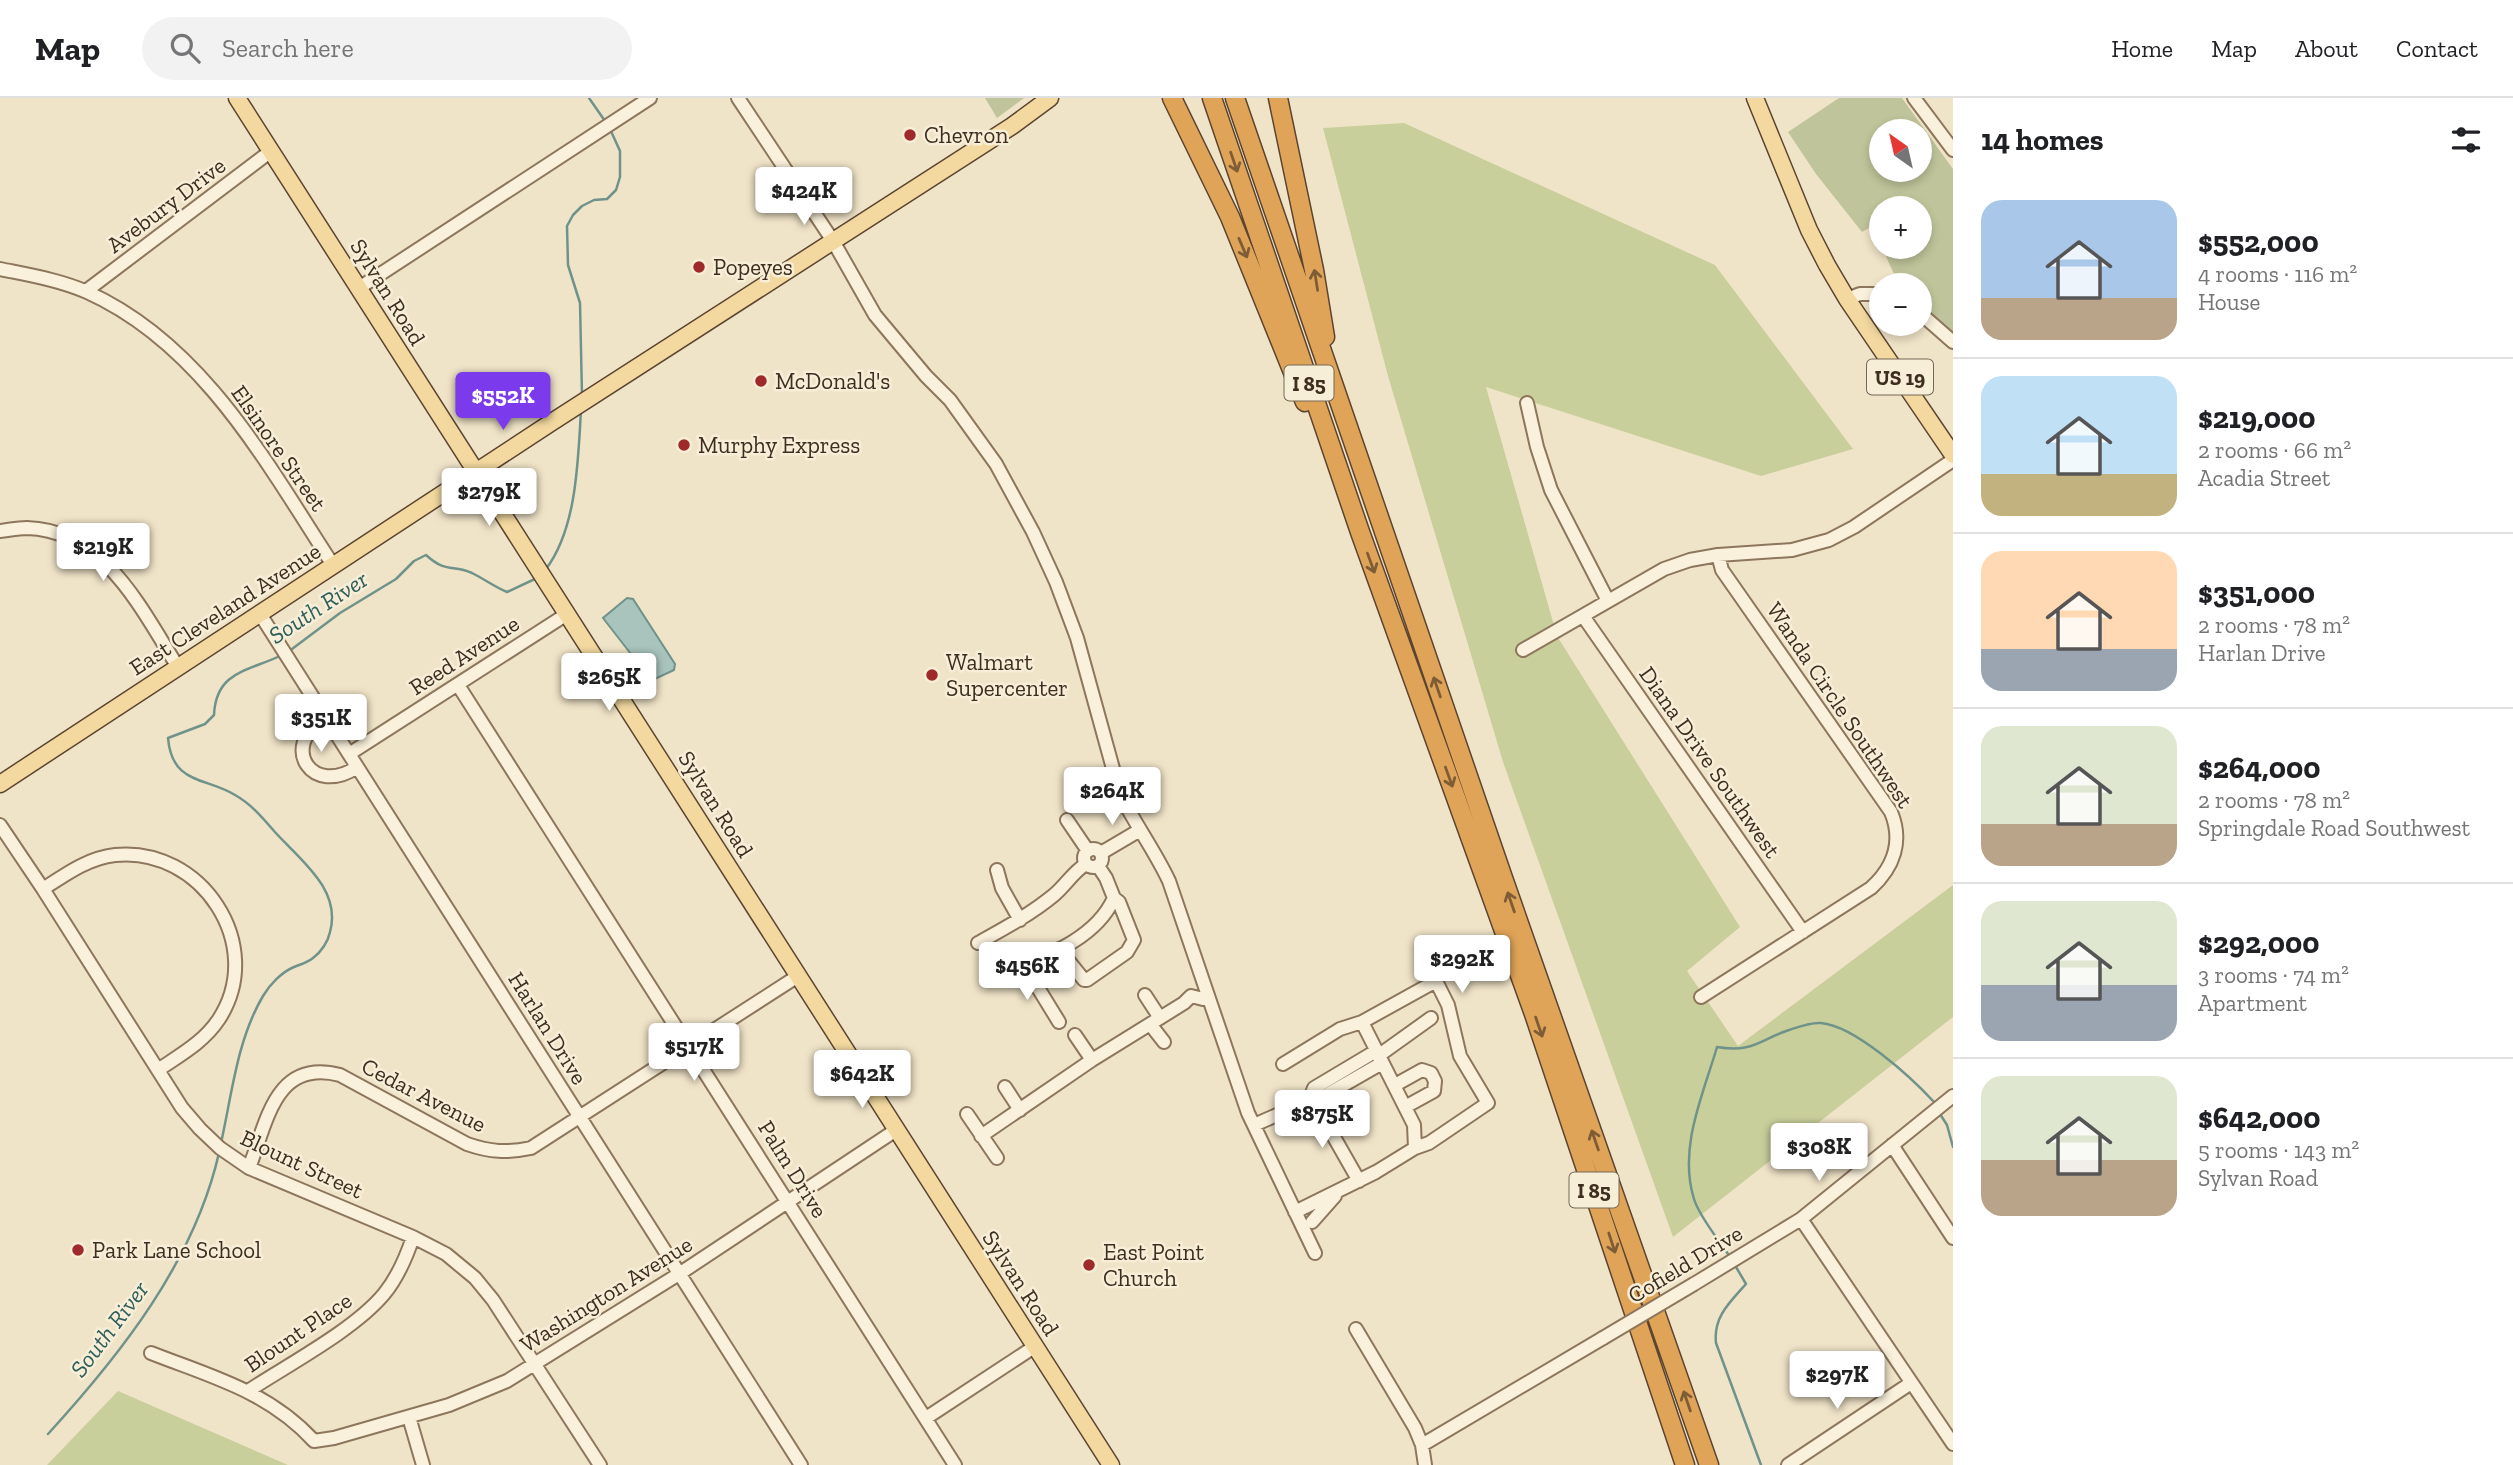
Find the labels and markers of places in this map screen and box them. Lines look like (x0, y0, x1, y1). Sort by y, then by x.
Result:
place label: Chevron (924, 121, 1008, 149)
marker: Chevron (902, 127, 918, 143)
pin: $424K (755, 167, 853, 227)
place label: Popeyes (713, 253, 793, 281)
marker: Popeyes (691, 259, 707, 275)
place label: McDonald's (775, 367, 890, 395)
pin: $552K (454, 372, 552, 432)
marker: McDonald's (753, 373, 769, 389)
place label: Murphy Express (698, 431, 860, 459)
marker: Murphy Express (676, 437, 692, 453)
pin: $279K (440, 468, 538, 528)
pin: $219K (54, 524, 152, 583)
place label: Walmart Supercenter (946, 648, 1068, 702)
pin: $265K (560, 654, 658, 713)
marker: Walmart Supercenter (924, 667, 940, 683)
pin: $351K (272, 694, 370, 754)
pin: $264K (1063, 768, 1161, 827)
pin: $292K (1413, 936, 1511, 995)
pin: $456K (978, 942, 1076, 1002)
pin: $517K (645, 1024, 743, 1083)
pin: $642K (813, 1051, 911, 1110)
pin: $875K (1273, 1090, 1371, 1150)
pin: $308K (1770, 1124, 1868, 1183)
place label: Park Lane School (92, 1236, 261, 1264)
place label: East Point Church (1103, 1238, 1205, 1292)
marker: Park Lane School (70, 1242, 86, 1258)
marker: East Point Church (1081, 1257, 1097, 1273)
pin: $297K (1788, 1352, 1886, 1411)

